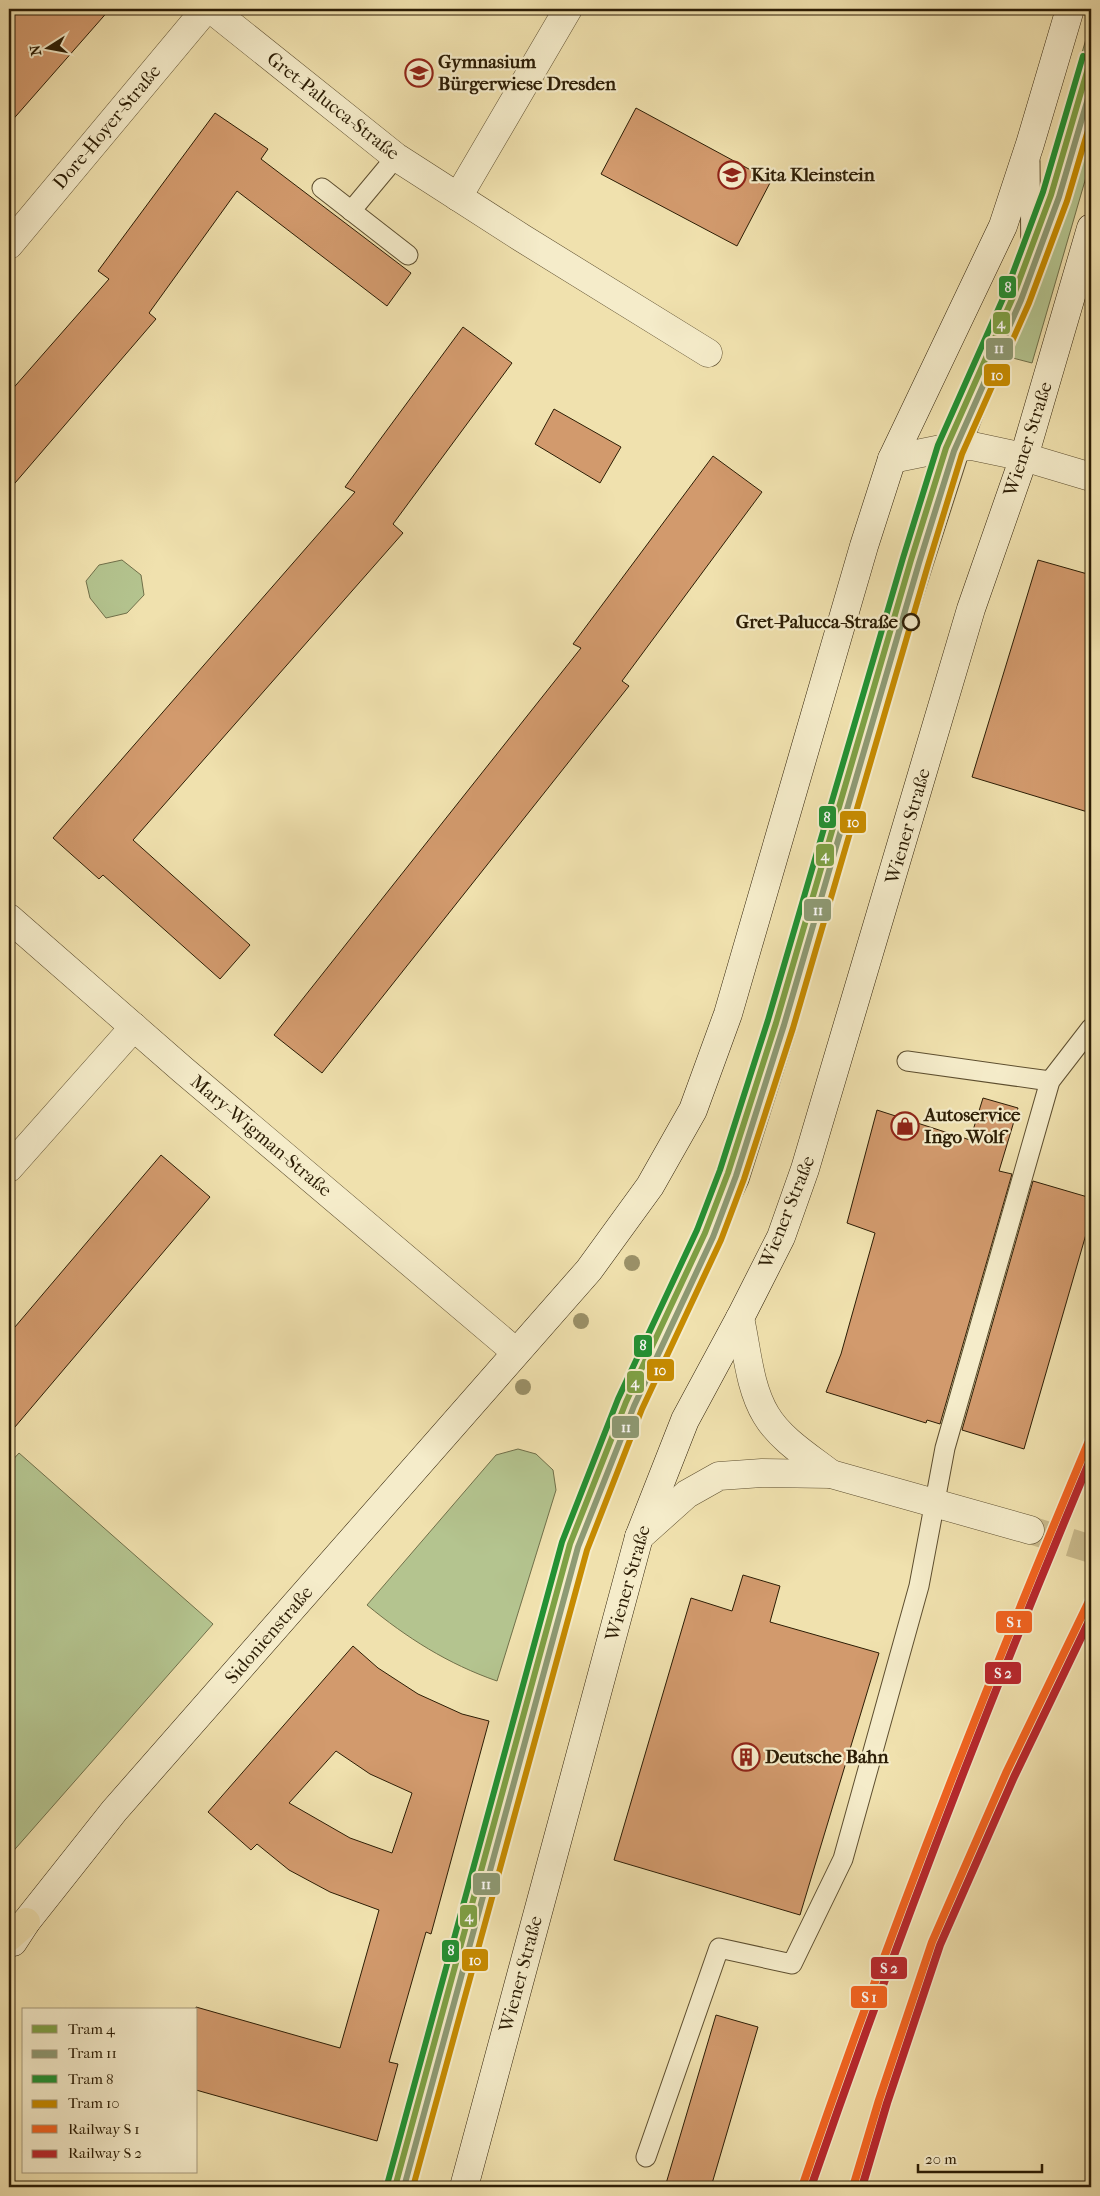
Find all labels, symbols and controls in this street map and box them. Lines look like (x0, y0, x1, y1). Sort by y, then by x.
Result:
north arrow (22, 22, 72, 72)
text: N (26, 43, 45, 57)
street label: Gret-Palucca-Straße (262, 47, 404, 165)
place label: Gymnasium Bürgerwiese Dresden (438, 51, 617, 95)
school or university icon: Gymnasium Bürgerwiese Dresden (404, 58, 434, 88)
street label: Dore-Hoyer-Straße (49, 60, 165, 194)
school or university icon: Kita Kleinstein (717, 160, 747, 190)
place label: Kita Kleinstein (751, 164, 876, 186)
line badge: 8 (998, 275, 1017, 299)
text: 8 (1004, 279, 1012, 296)
line badge: 4 (992, 311, 1011, 335)
text: 4 (996, 315, 1006, 332)
line badge: 11 (985, 337, 1014, 361)
text: 11 (994, 340, 1004, 357)
line badge: 10 (983, 363, 1011, 387)
text: 10 (991, 367, 1004, 384)
street label: Wiener Straße (999, 379, 1057, 500)
place label: Gret-Palucca-Straße (736, 611, 899, 633)
marker: Gret-Palucca-Straße (902, 613, 920, 631)
street label: Wiener Straße (881, 766, 935, 887)
line badge: 8 (818, 805, 837, 829)
text: 8 (823, 809, 831, 826)
line badge: 10 (839, 810, 867, 834)
text: 10 (847, 814, 860, 831)
line badge: 4 (815, 843, 835, 867)
text: 4 (820, 847, 830, 864)
line badge: 11 (803, 898, 832, 922)
text: 11 (813, 902, 823, 919)
street label: Mary-Wigman-Straße (186, 1071, 336, 1201)
place label: Autoservice Ingo Wolf (923, 1104, 1021, 1148)
shop icon: Autoservice Ingo Wolf (890, 1111, 920, 1141)
street label: Wiener Straße (754, 1153, 820, 1272)
line badge: 8 (633, 1334, 653, 1358)
text: 8 (639, 1337, 647, 1354)
line badge: 10 (646, 1358, 675, 1382)
text: 10 (654, 1362, 667, 1379)
line badge: 4 (626, 1370, 645, 1394)
text: 4 (630, 1374, 640, 1391)
line badge: 11 (611, 1415, 640, 1439)
text: 11 (621, 1419, 631, 1436)
street label: Wiener Straße (601, 1523, 655, 1644)
street label: Sidonienstraße (221, 1582, 317, 1688)
line badge: S 1 (995, 1610, 1033, 1634)
text: S 1 (1006, 1614, 1022, 1631)
line badge: S 2 (984, 1661, 1022, 1685)
text: S 2 (994, 1665, 1012, 1682)
building icon: Deutsche Bahn (731, 1742, 761, 1772)
place label: Deutsche Bahn (765, 1746, 889, 1768)
line badge: 11 (472, 1872, 501, 1896)
text: 11 (481, 1876, 491, 1893)
line badge: 4 (459, 1904, 478, 1928)
text: 4 (464, 1908, 474, 1925)
street label: Wiener Straße (495, 1914, 547, 2035)
line badge: 8 (441, 1939, 460, 1963)
text: 8 (447, 1942, 455, 1959)
line badge: 10 (461, 1948, 489, 1972)
text: 10 (469, 1952, 482, 1969)
line badge: S 2 (870, 1956, 908, 1980)
text: S 2 (880, 1960, 898, 1977)
line badge: S 1 (850, 1985, 888, 2009)
text: S 1 (861, 1989, 877, 2006)
legend (22, 2008, 198, 2174)
text: Tram 4 (68, 2020, 116, 2038)
text: Tram 11 (68, 2044, 117, 2062)
text: Tram 8 (68, 2070, 114, 2088)
text: Tram 10 (68, 2094, 120, 2112)
text: Railway S 1 (68, 2120, 140, 2138)
scale bar (918, 2141, 1041, 2173)
text: Railway S 2 (68, 2144, 142, 2162)
text: 20 m (925, 2150, 957, 2168)

